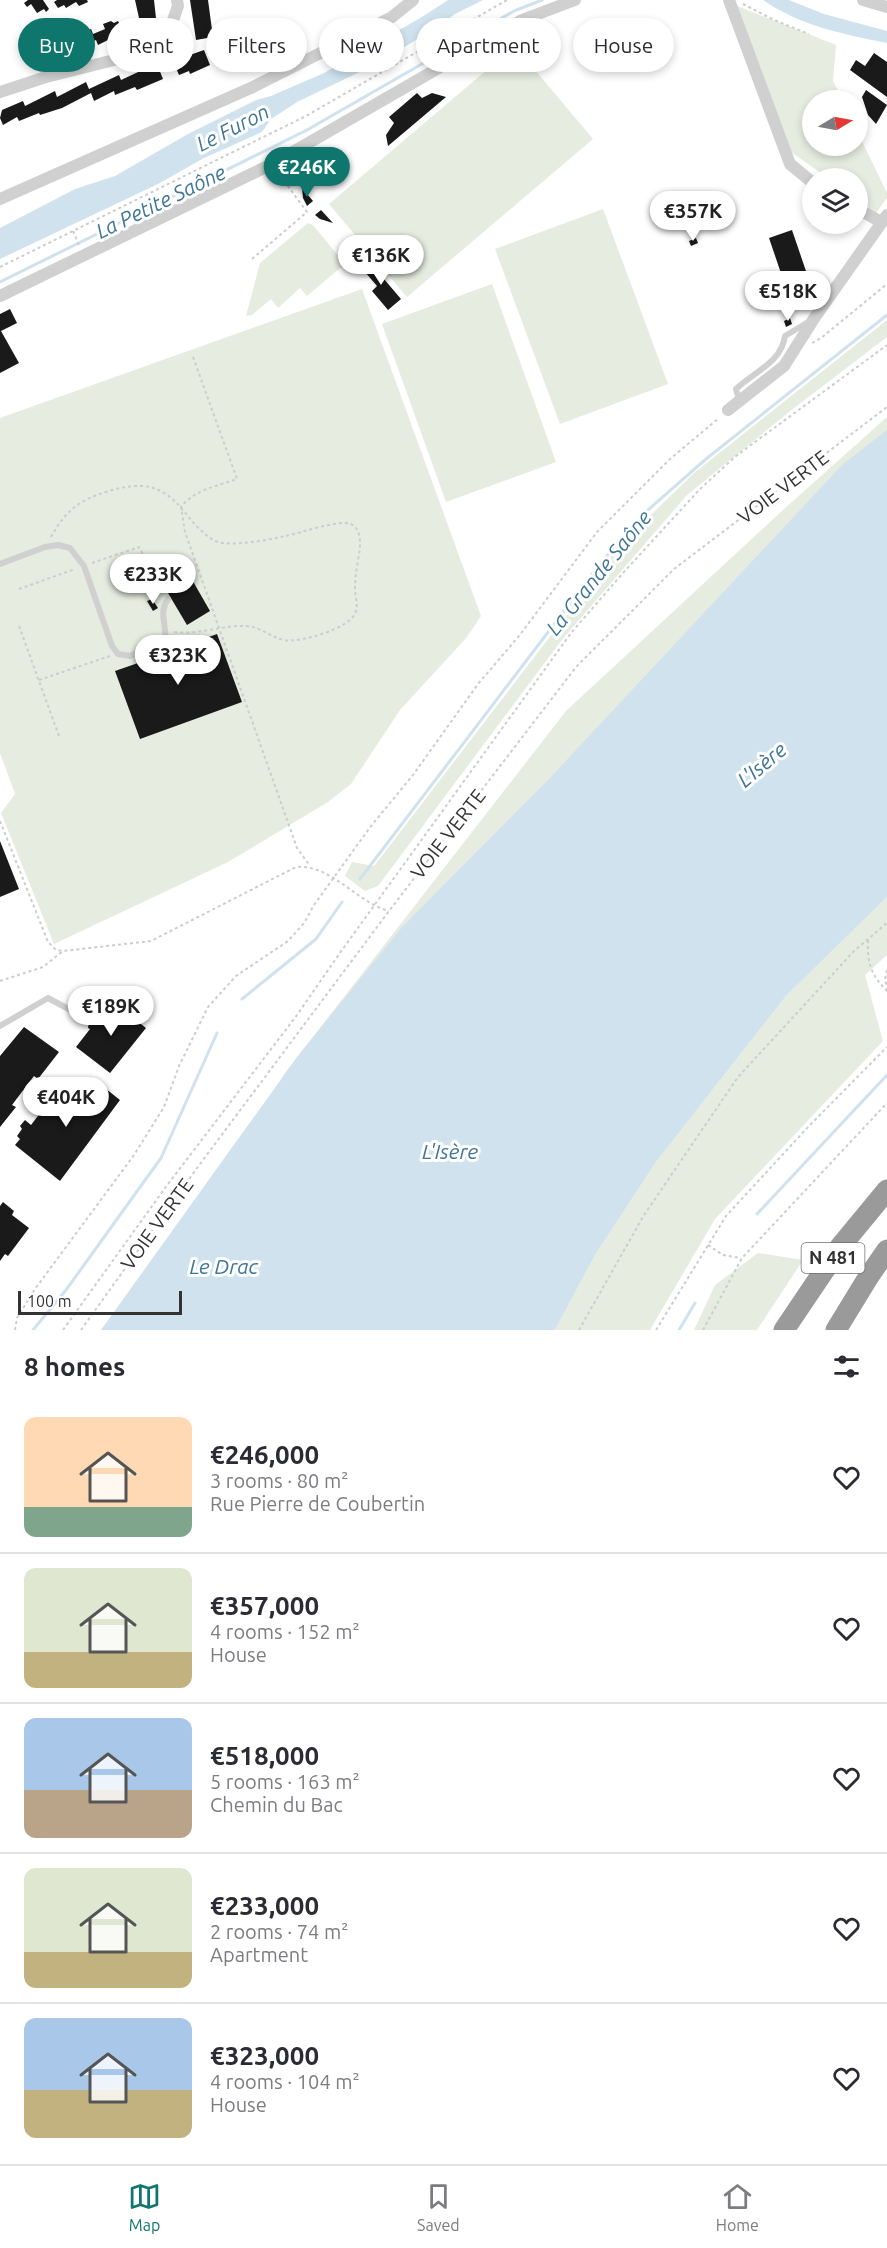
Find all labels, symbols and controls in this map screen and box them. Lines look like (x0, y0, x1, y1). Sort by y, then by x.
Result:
chip: Buy (18, 18, 95, 72)
chip: Rent (107, 18, 194, 72)
chip: Filters (206, 18, 307, 72)
chip: New (319, 18, 404, 72)
chip: Apartment (416, 18, 561, 72)
chip: House (573, 18, 674, 72)
north arrow (802, 90, 868, 156)
map controls (802, 90, 868, 234)
water label: Le Furon (192, 99, 273, 156)
pin: €246K (265, 147, 349, 198)
text: €246K (278, 155, 336, 178)
water label: La Petite Saône (92, 159, 230, 243)
button: layers (802, 168, 868, 234)
pin: €357K (651, 191, 735, 242)
text: €357K (664, 199, 722, 222)
pin: €136K (339, 235, 423, 286)
text: €136K (352, 243, 410, 266)
pin: €518K (746, 271, 830, 322)
text: €518K (759, 279, 817, 302)
street label: VOIE VERTE (733, 445, 833, 528)
water label: La Grande Saône (541, 505, 656, 639)
pin: €233K (111, 554, 195, 605)
text: €233K (124, 562, 182, 585)
pin: €323K (136, 635, 220, 686)
text: €323K (149, 643, 207, 666)
water label: L'Isère (732, 737, 791, 791)
street label: VOIE VERTE (405, 784, 490, 883)
pin: €189K (69, 986, 153, 1037)
text: €189K (82, 994, 140, 1017)
pin: €404K (24, 1077, 108, 1128)
text: €404K (37, 1085, 95, 1108)
water label: L'Isère (422, 1139, 478, 1163)
street label: VOIE VERTE (116, 1173, 198, 1274)
road number: N 481 (802, 1243, 864, 1273)
water label: Le Drac (190, 1254, 259, 1278)
scale bar (18, 1288, 182, 1316)
text: 100 m (27, 1292, 72, 1310)
icon: filters (830, 1350, 863, 1383)
text: 8 homes (24, 1352, 125, 1381)
text: €246,000 (210, 1440, 319, 1469)
icon: home (72, 1441, 144, 1513)
icon: heart (830, 1461, 863, 1494)
text: 3 rooms · 80 m² (210, 1469, 348, 1492)
text: Rue Pierre de Coubertin (210, 1492, 425, 1515)
text: €357,000 (210, 1591, 319, 1620)
icon: home (72, 1592, 144, 1664)
icon: heart (830, 1612, 863, 1645)
text: 4 rooms · 152 m² (210, 1620, 360, 1643)
text: House (210, 1643, 267, 1666)
text: €518,000 (210, 1741, 319, 1770)
icon: home (72, 1742, 144, 1814)
icon: heart (830, 1762, 863, 1795)
text: 5 rooms · 163 m² (210, 1770, 360, 1793)
text: Chemin du Bac (210, 1793, 343, 1816)
text: €233,000 (210, 1891, 319, 1920)
icon: home (72, 1892, 144, 1964)
icon: heart (830, 1912, 863, 1945)
text: 2 rooms · 74 m² (210, 1920, 348, 1943)
text: Apartment (210, 1943, 308, 1966)
text: €323,000 (210, 2041, 319, 2070)
icon: home (72, 2042, 144, 2114)
icon: heart (830, 2062, 863, 2095)
text: 4 rooms · 104 m² (210, 2070, 360, 2093)
text: House (210, 2093, 267, 2116)
tab: Map (128, 2180, 161, 2234)
tab: Saved (417, 2180, 460, 2234)
tab: Home (716, 2180, 759, 2234)

